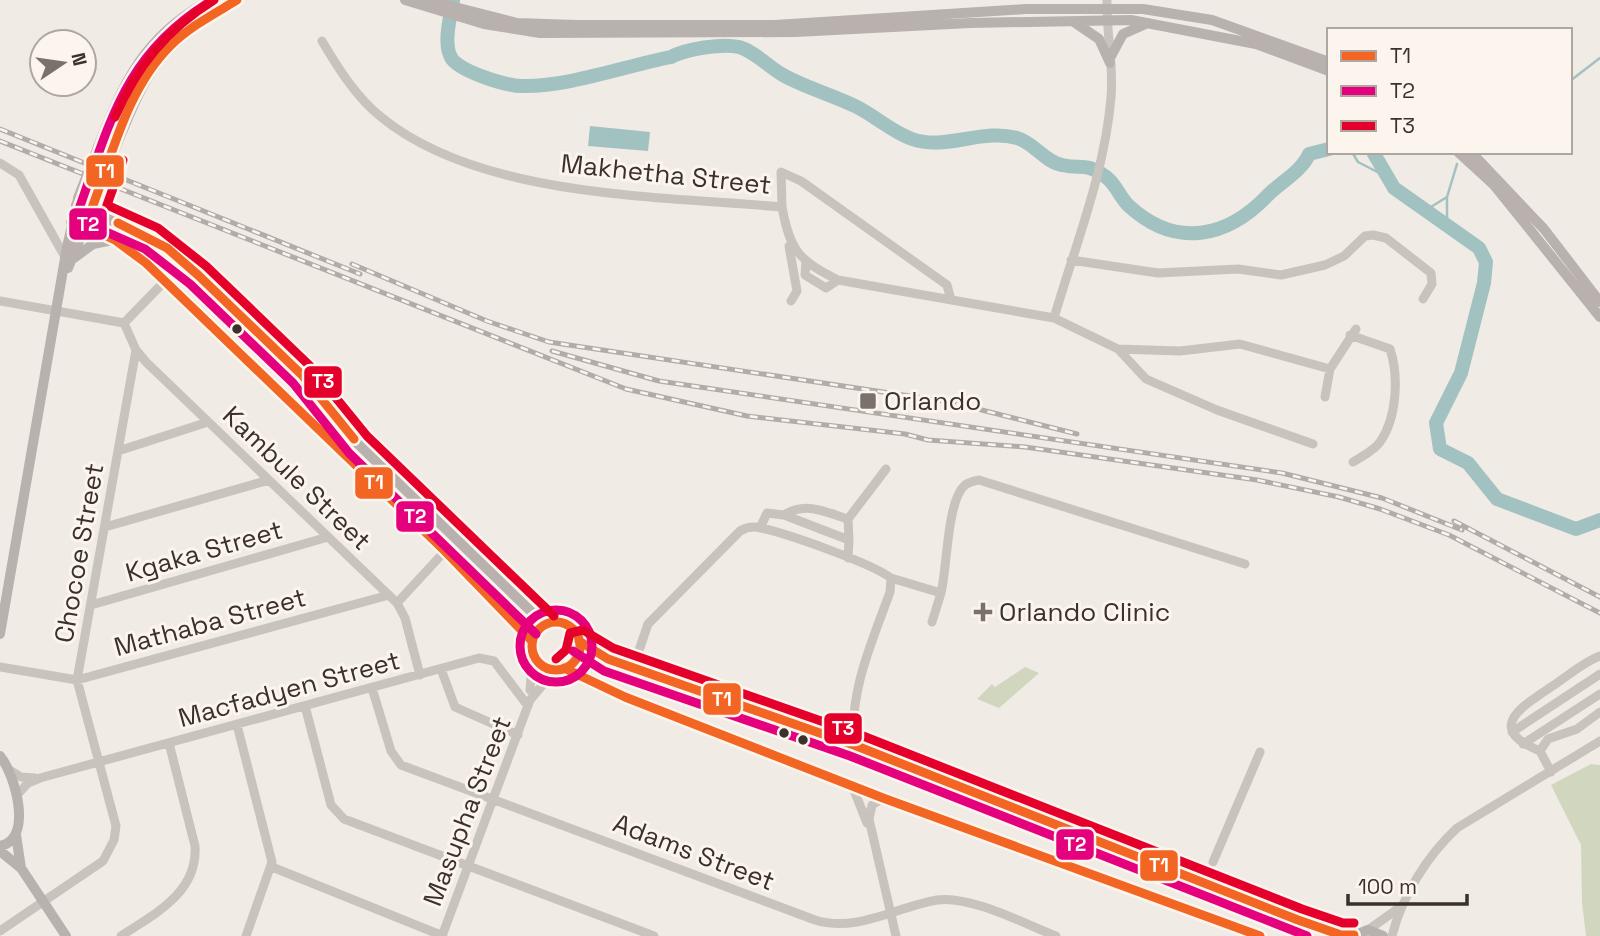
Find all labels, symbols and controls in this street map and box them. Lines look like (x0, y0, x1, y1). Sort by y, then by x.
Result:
north arrow (28, 28, 98, 98)
legend (1327, 28, 1572, 154)
text: T1 (1390, 42, 1411, 69)
text: N (65, 50, 93, 68)
text: T2 (1390, 77, 1415, 104)
text: T3 (1390, 112, 1415, 139)
street label: Makhetha Street (559, 146, 773, 202)
line badge: T1 (85, 154, 125, 188)
text: T1 (95, 159, 115, 184)
line badge: T2 (68, 207, 108, 241)
text: T2 (77, 212, 99, 237)
unlabelled marker (230, 322, 244, 336)
line badge: T3 (303, 365, 343, 399)
text: T3 (312, 369, 334, 394)
place label: Orlando (884, 384, 981, 418)
marker: Orlando (858, 391, 878, 411)
street label: Kambule Street (216, 398, 378, 558)
street label: Chocoe Street (46, 461, 112, 645)
line badge: T1 (354, 466, 394, 500)
text: T1 (364, 470, 384, 495)
line badge: T2 (395, 500, 435, 533)
text: T2 (404, 504, 426, 529)
street label: Kgaka Street (122, 512, 286, 590)
street label: Mathaba Street (110, 580, 310, 664)
place label: Orlando Clinic (999, 595, 1170, 629)
marker: Orlando Clinic (973, 602, 993, 622)
street label: Macfadyen Street (174, 643, 404, 735)
line badge: T1 (702, 682, 742, 716)
text: T1 (712, 687, 732, 712)
street label: Masupha Street (415, 711, 519, 911)
line badge: T3 (823, 712, 863, 745)
text: T3 (832, 716, 854, 741)
unlabelled marker (777, 726, 791, 740)
unlabelled marker (796, 733, 810, 747)
street label: Adams Street (608, 806, 780, 898)
line badge: T2 (1055, 828, 1095, 861)
text: T2 (1064, 832, 1086, 857)
line badge: T1 (1139, 849, 1179, 882)
text: T1 (1149, 853, 1169, 878)
scale bar (1348, 862, 1467, 906)
text: 100 m (1358, 873, 1417, 900)

